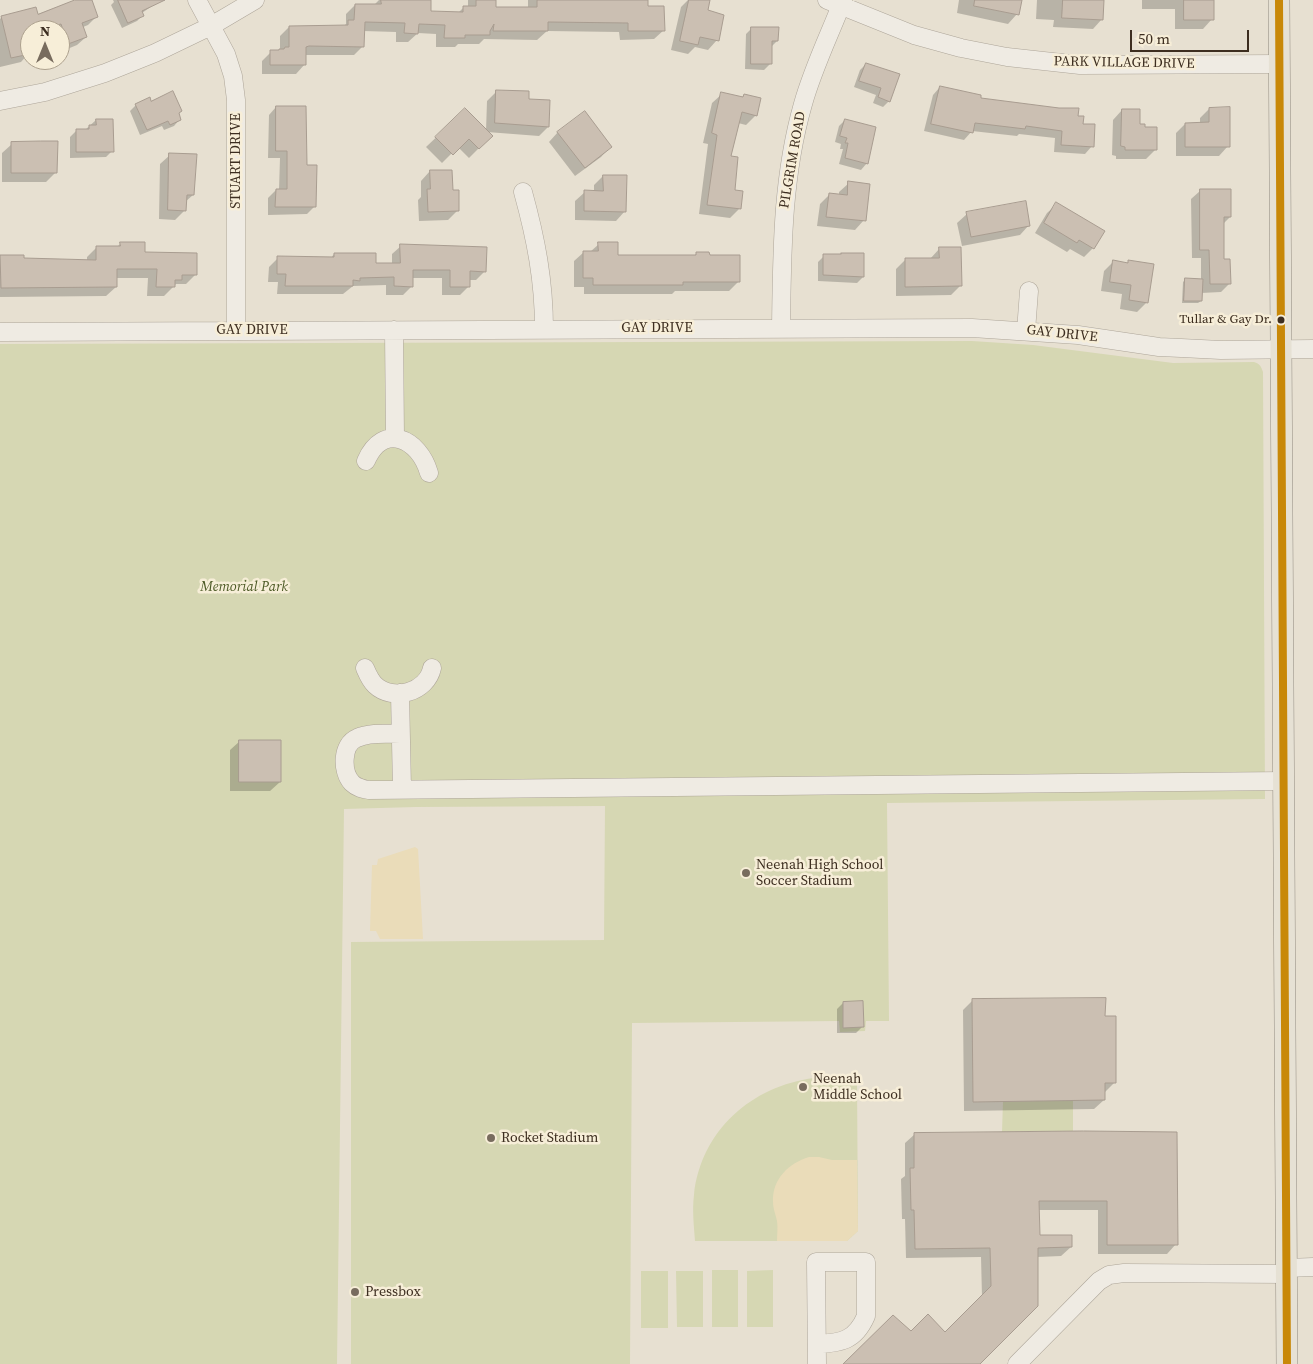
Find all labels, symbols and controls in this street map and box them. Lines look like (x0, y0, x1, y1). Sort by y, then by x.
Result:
north arrow (20, 20, 70, 70)
scale bar (1133, 20, 1252, 52)
text: N (40, 21, 50, 41)
text: 50 m (1138, 28, 1170, 49)
street label: PARK VILLAGE DRIVE (1053, 53, 1195, 73)
street label: PILGRIM ROAD (776, 110, 810, 210)
street label: STUART DRIVE (228, 113, 244, 209)
place label: Tullar & Gay Dr. (1179, 312, 1272, 328)
marker: Tullar & Gay Dr. (1276, 315, 1286, 325)
street label: GAY DRIVE (621, 320, 693, 336)
street label: GAY DRIVE (216, 322, 288, 338)
street label: GAY DRIVE (1026, 322, 1098, 346)
park label: Memorial Park (200, 579, 288, 595)
place label: Neenah High School Soccer Stadium (756, 857, 883, 890)
marker: Neenah High School Soccer Stadium (740, 867, 752, 879)
place label: Neenah Middle School (813, 1071, 902, 1104)
marker: Neenah Middle School (797, 1081, 809, 1093)
place label: Rocket Stadium (501, 1130, 598, 1146)
marker: Rocket Stadium (485, 1132, 497, 1144)
place label: Pressbox (365, 1284, 421, 1300)
marker: Pressbox (349, 1286, 361, 1298)

